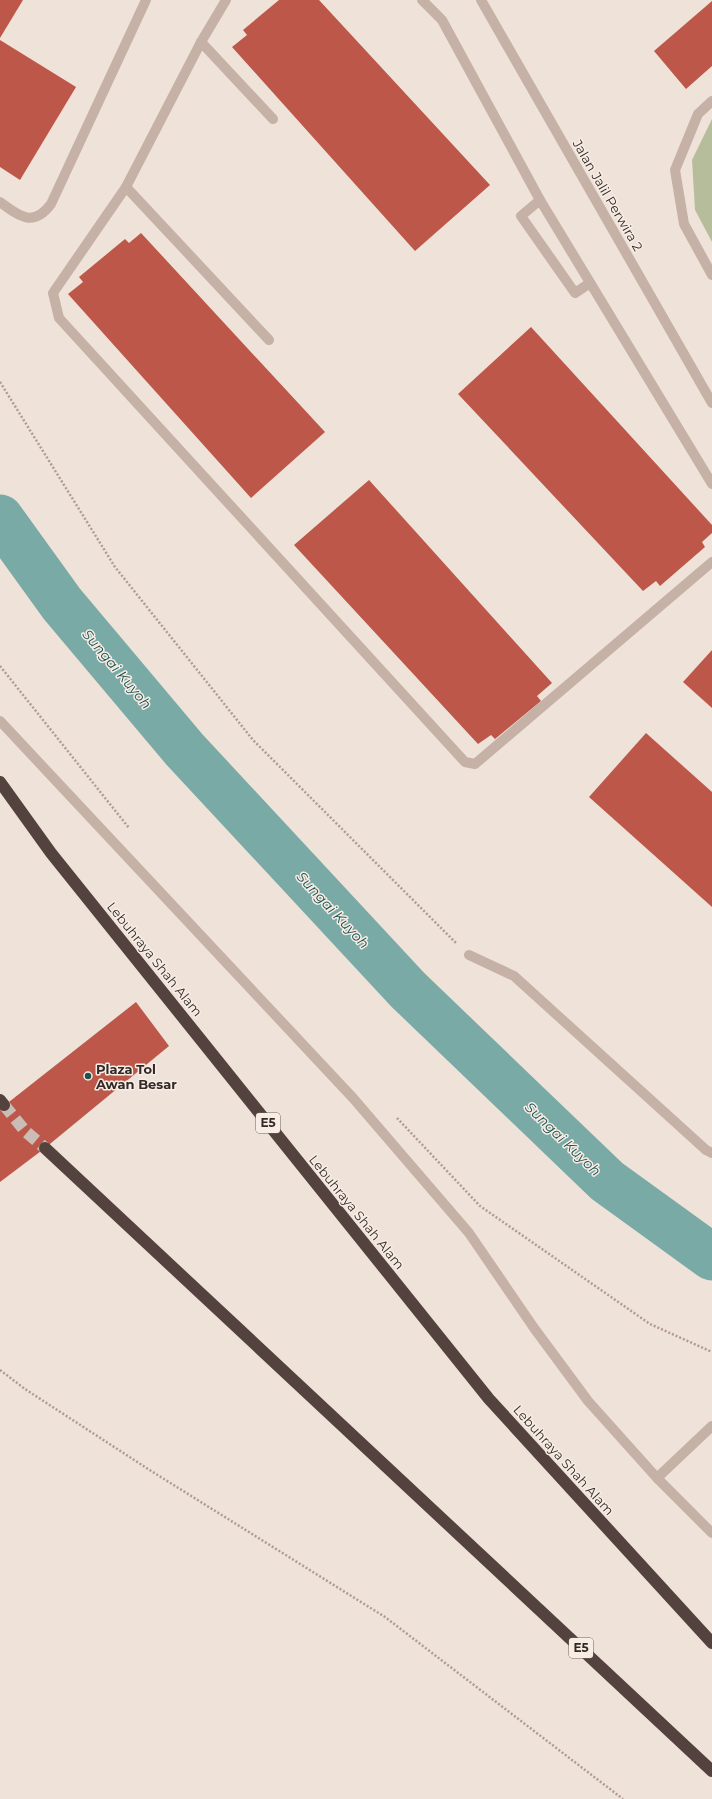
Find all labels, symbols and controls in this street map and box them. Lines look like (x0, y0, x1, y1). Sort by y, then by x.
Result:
street label: Jalan Jalil Perwira 2 (569, 136, 646, 254)
water label: Sungai Kuyoh (78, 625, 156, 713)
water label: Sungai Kuyoh (293, 868, 373, 952)
street label: Lebuhraya Shah Alam (104, 899, 206, 1019)
place label: Plaza Tol Awan Besar (95, 1061, 177, 1092)
marker: Plaza Tol Awan Besar (83, 1071, 93, 1081)
water label: Sungai Kuyoh (521, 1098, 605, 1180)
road number: E5 (256, 1113, 280, 1133)
street label: Lebuhraya Shah Alam (306, 1152, 408, 1272)
street label: Lebuhraya Shah Alam (510, 1402, 618, 1518)
road number: E5 (569, 1638, 593, 1658)

